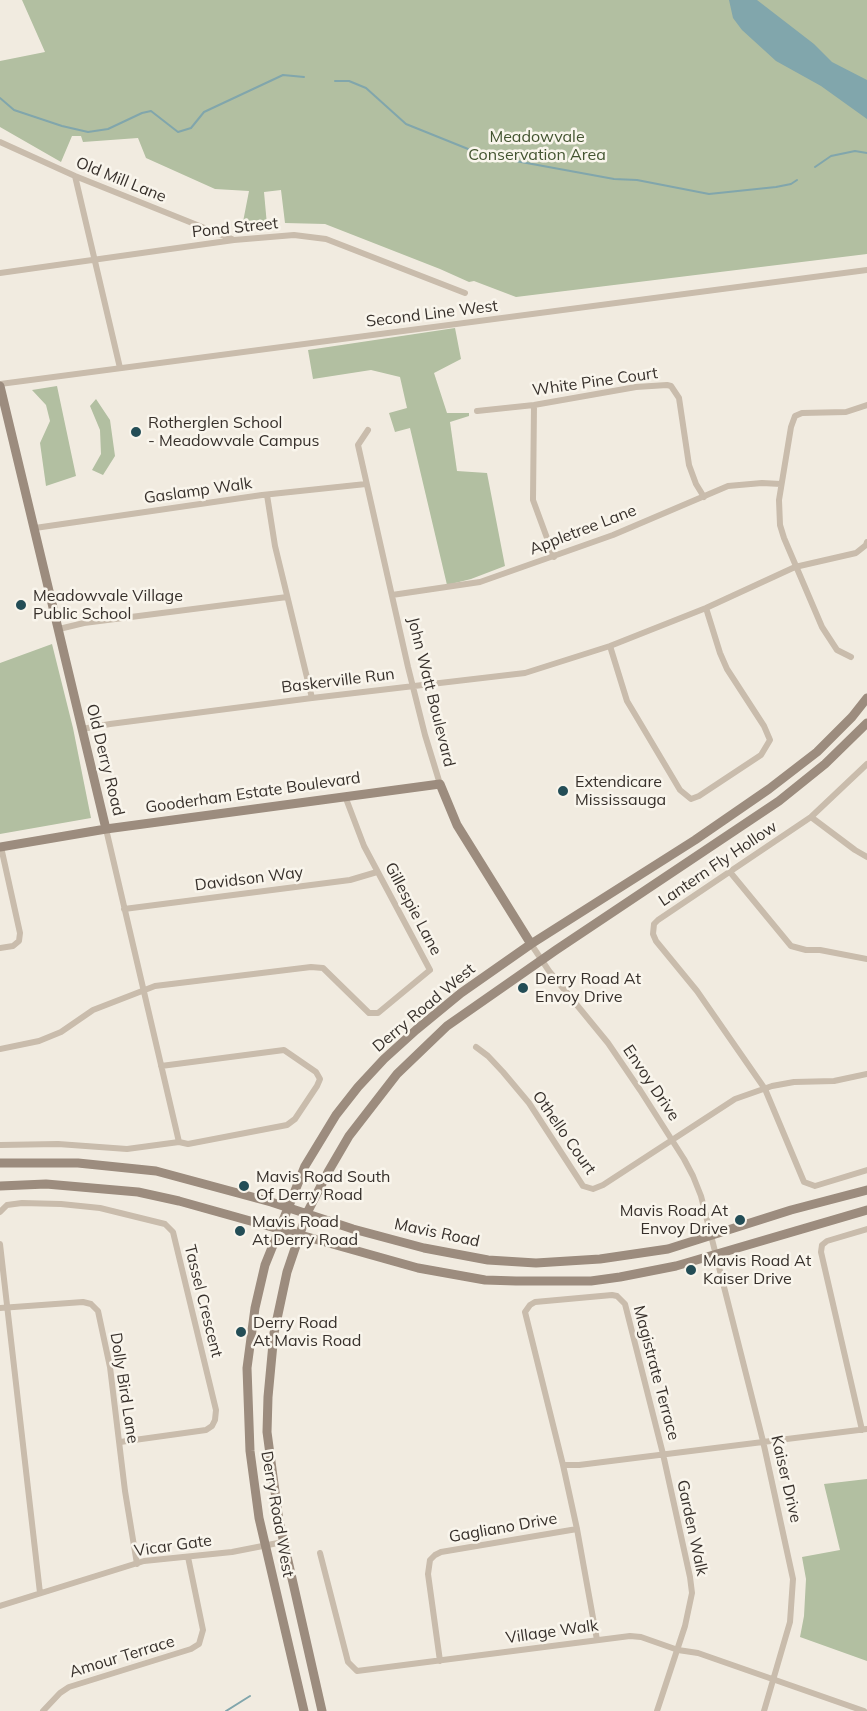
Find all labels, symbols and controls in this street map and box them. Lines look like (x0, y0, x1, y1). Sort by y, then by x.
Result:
park label: Meadowvale Conservation Area (468, 127, 606, 165)
street label: Old Mill Lane (73, 153, 169, 207)
street label: Pond Street (191, 214, 279, 242)
street label: Second Line West (365, 296, 499, 332)
street label: White Pine Court (531, 364, 659, 400)
place label: Rotherglen School - Meadowvale Campus (148, 413, 319, 451)
marker: Rotherglen School - Meadowvale Campus (129, 425, 143, 439)
street label: Gaslamp Walk (143, 474, 253, 508)
street label: Appletree Lane (527, 501, 639, 559)
place label: Meadowvale Village Public School (33, 586, 183, 624)
marker: Meadowvale Village Public School (14, 598, 28, 612)
street label: John Watt Boulevard (403, 615, 459, 769)
street label: Baskerville Run (280, 665, 396, 697)
street label: Old Derry Road (82, 702, 128, 818)
street label: Gooderham Estate Boulevard (144, 768, 362, 818)
place label: Extendicare Mississauga (575, 772, 666, 810)
marker: Extendicare Mississauga (556, 784, 570, 798)
street label: Lantern Fly Hollow (655, 817, 781, 911)
street label: Gillespie Lane (380, 859, 446, 959)
street label: Davidson Way (194, 863, 304, 895)
street label: Derry Road West (369, 960, 479, 1056)
place label: Derry Road At Envoy Drive (535, 969, 641, 1007)
marker: Derry Road At Envoy Drive (516, 981, 530, 995)
street label: Envoy Drive (619, 1041, 683, 1125)
street label: Othello Court (528, 1088, 600, 1178)
place label: Mavis Road South Of Derry Road (256, 1167, 390, 1205)
marker: Mavis Road South Of Derry Road (237, 1179, 251, 1193)
place label: Mavis Road At Envoy Drive (620, 1201, 728, 1239)
place label: Mavis Road At Derry Road (252, 1212, 358, 1250)
marker: Mavis Road At Envoy Drive (733, 1213, 747, 1227)
street label: Mavis Road (393, 1215, 481, 1251)
marker: Mavis Road At Derry Road (233, 1224, 247, 1238)
street label: Tassel Crescent (180, 1243, 226, 1359)
place label: Mavis Road At Kaiser Drive (703, 1251, 811, 1289)
marker: Mavis Road At Kaiser Drive (684, 1263, 698, 1277)
street label: Magistrate Terrace (629, 1304, 683, 1442)
place label: Derry Road At Mavis Road (253, 1313, 361, 1351)
marker: Derry Road At Mavis Road (234, 1325, 248, 1339)
street label: Dolly Bird Lane (106, 1331, 142, 1445)
street label: Kaiser Drive (767, 1434, 805, 1524)
street label: Derry Road West (256, 1449, 298, 1579)
street label: Garden Walk (672, 1478, 712, 1578)
street label: Gagliano Drive (447, 1509, 559, 1547)
street label: Vicar Gate (133, 1531, 213, 1561)
street label: Village Walk (504, 1616, 600, 1648)
street label: Amour Terrace (67, 1632, 177, 1682)

